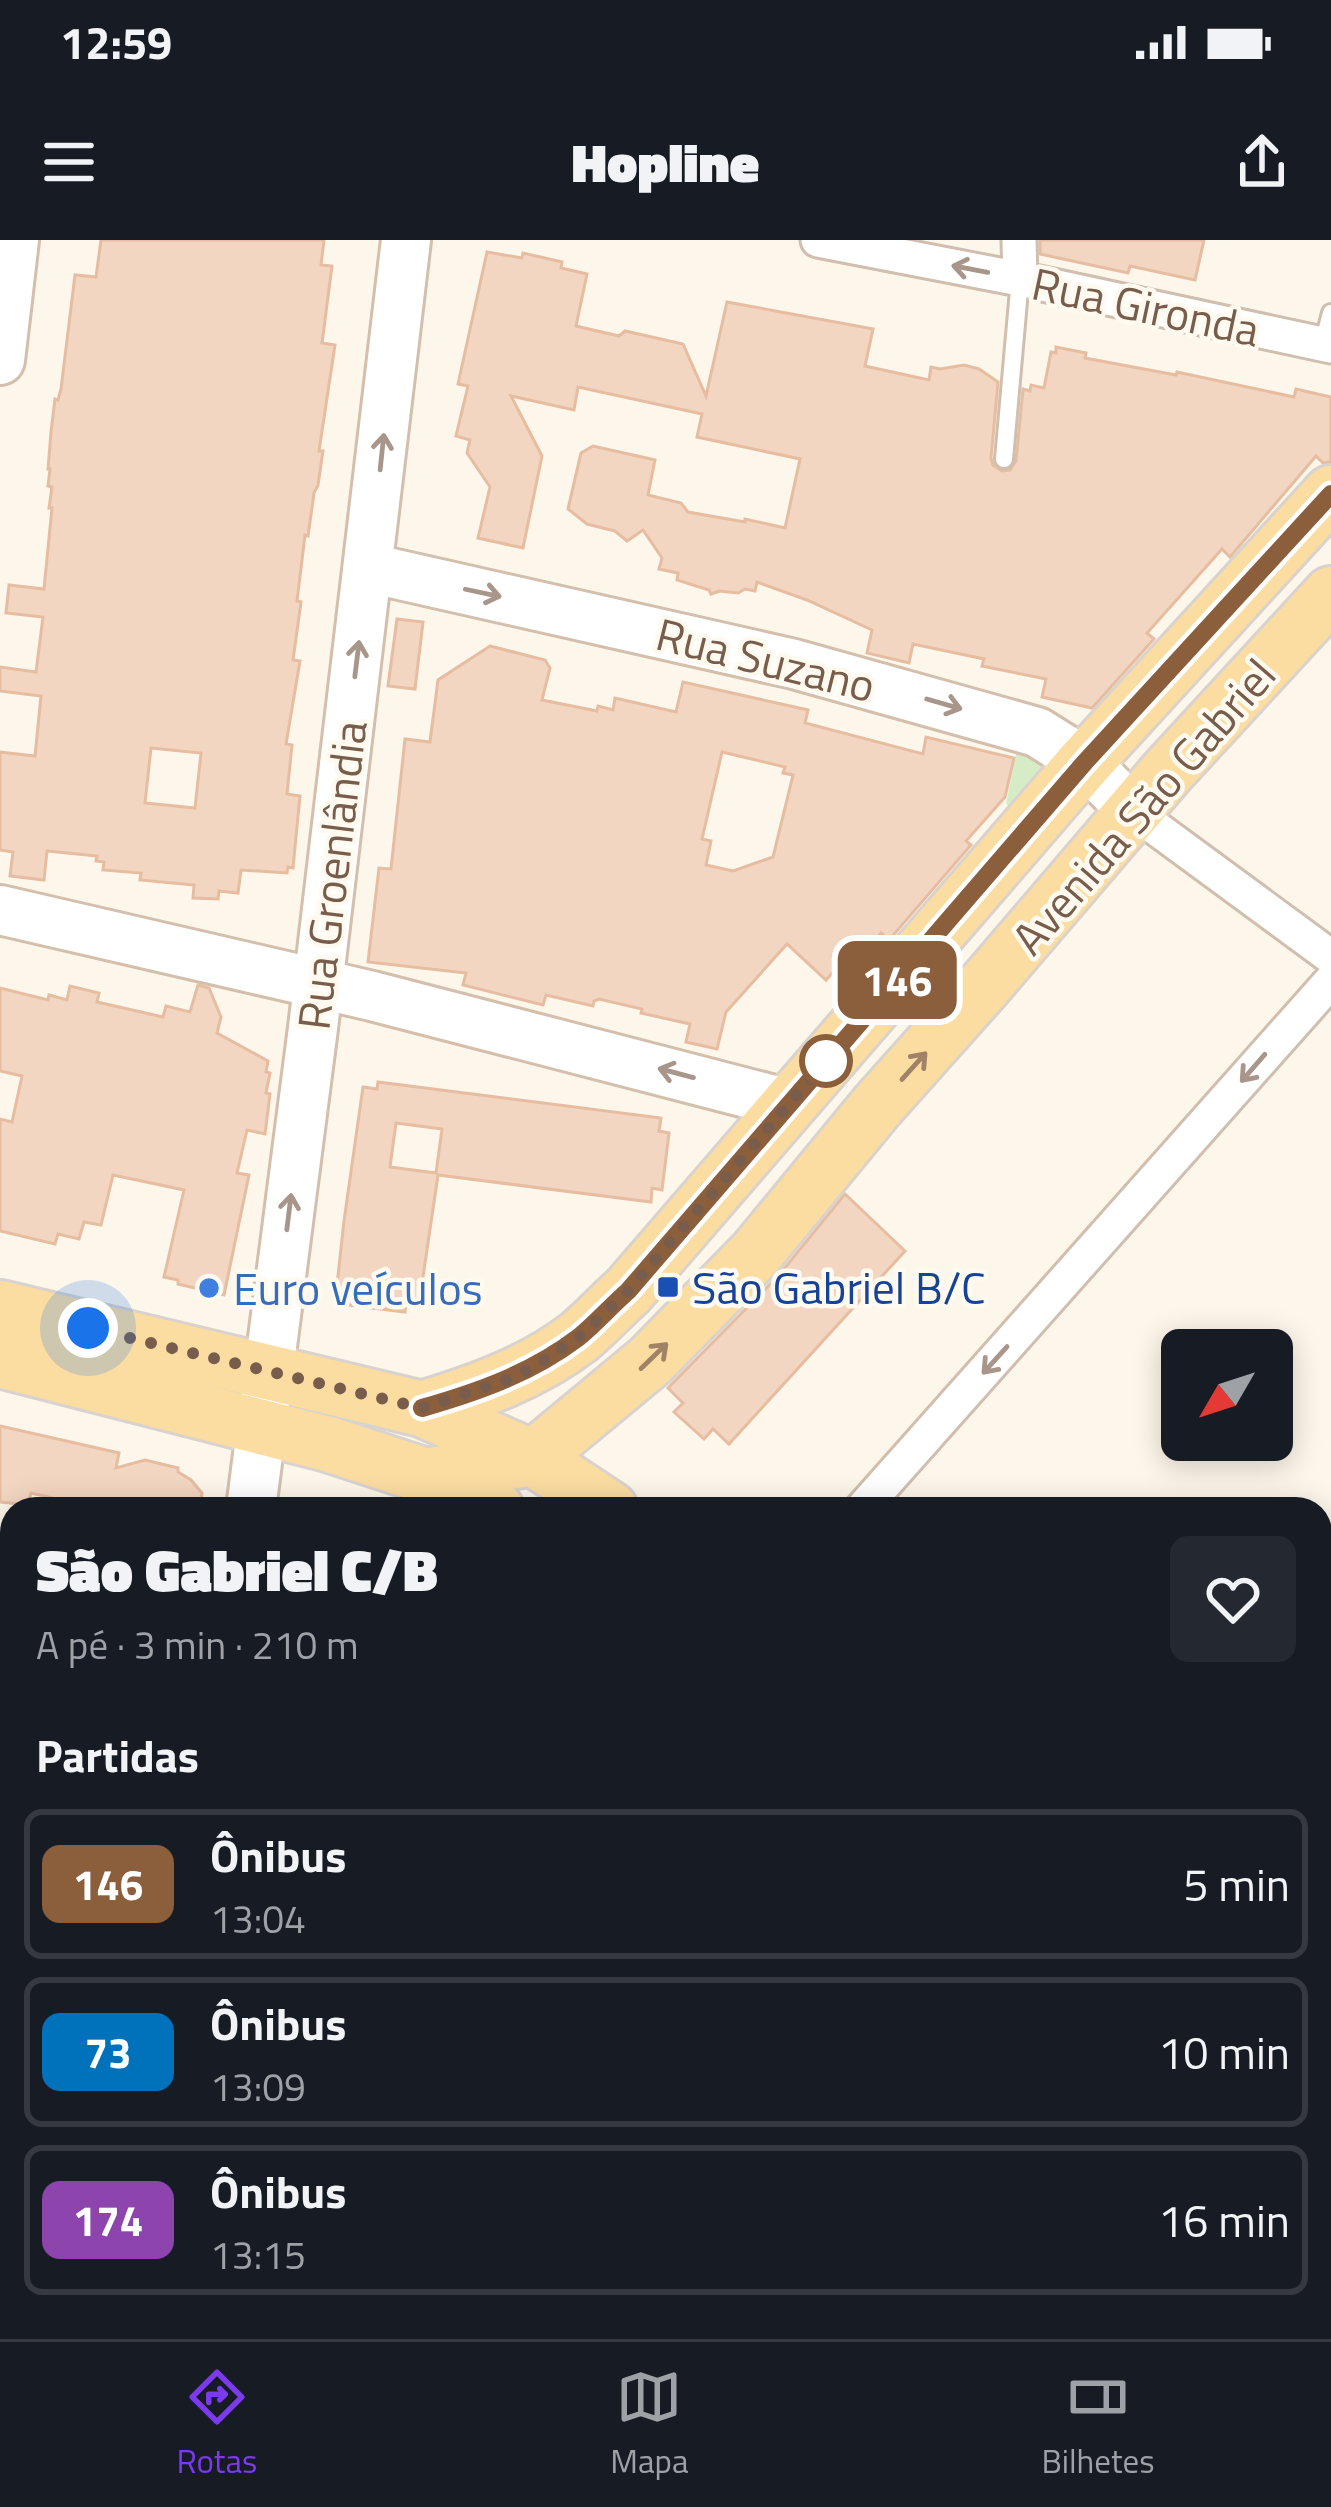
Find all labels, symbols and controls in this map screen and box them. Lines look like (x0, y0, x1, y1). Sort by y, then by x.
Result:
text: 12:59 (60, 8, 172, 76)
text: Hopline (572, 121, 759, 203)
icon: menu (36, 129, 102, 195)
icon: share (1229, 129, 1295, 195)
street label: Rua Gironda (1026, 249, 1266, 363)
one-way arrow (952, 257, 991, 279)
one-way arrow (371, 433, 393, 472)
one-way arrow (463, 583, 501, 606)
street label: Rua Suzano (650, 599, 882, 719)
one-way arrow (347, 640, 369, 679)
street label: Avenida São Gabriel (995, 643, 1291, 969)
one-way arrow (924, 695, 962, 717)
street label: Rua Groenlândia (278, 717, 384, 1033)
line badge: 146 (828, 941, 966, 1019)
text: 146 (862, 948, 932, 1012)
unlabelled marker (801, 1036, 851, 1086)
one-way arrow (900, 1051, 927, 1081)
one-way arrow (1240, 1053, 1268, 1083)
one-way arrow (657, 1061, 695, 1083)
one-way arrow (278, 1194, 301, 1233)
place label: São Gabriel B/C (692, 1253, 986, 1321)
place label: Euro veículos (233, 1254, 483, 1322)
marker: São Gabriel B/C (655, 1274, 681, 1300)
marker: Euro veículos (196, 1275, 222, 1301)
your location (58, 1298, 118, 1358)
north arrow (1161, 1329, 1293, 1461)
map controls (1161, 1329, 1293, 1461)
one-way arrow (639, 1342, 668, 1370)
one-way arrow (982, 1344, 1009, 1375)
text: São Gabriel C/B (36, 1526, 438, 1613)
button: heart (1170, 1536, 1296, 1662)
text: A pé · 3 min · 210 m (36, 1615, 359, 1674)
text: Partidas (36, 1721, 199, 1789)
text: Ônibus (210, 1821, 346, 1889)
text: 5 min (1183, 1850, 1290, 1918)
text: 146 (73, 1852, 143, 1916)
text: 13:04 (210, 1889, 306, 1948)
text: Ônibus (210, 1989, 346, 2057)
text: 10 min (1158, 2018, 1290, 2086)
text: 73 (84, 2020, 132, 2084)
text: 13:09 (210, 2057, 306, 2116)
text: Ônibus (210, 2157, 346, 2225)
text: 16 min (1158, 2186, 1290, 2254)
text: 174 (73, 2188, 143, 2252)
text: 13:15 (210, 2225, 306, 2284)
tab: Rotas (176, 2364, 257, 2486)
tab: Mapa (610, 2364, 688, 2486)
tab: Bilhetes (1041, 2364, 1155, 2486)

